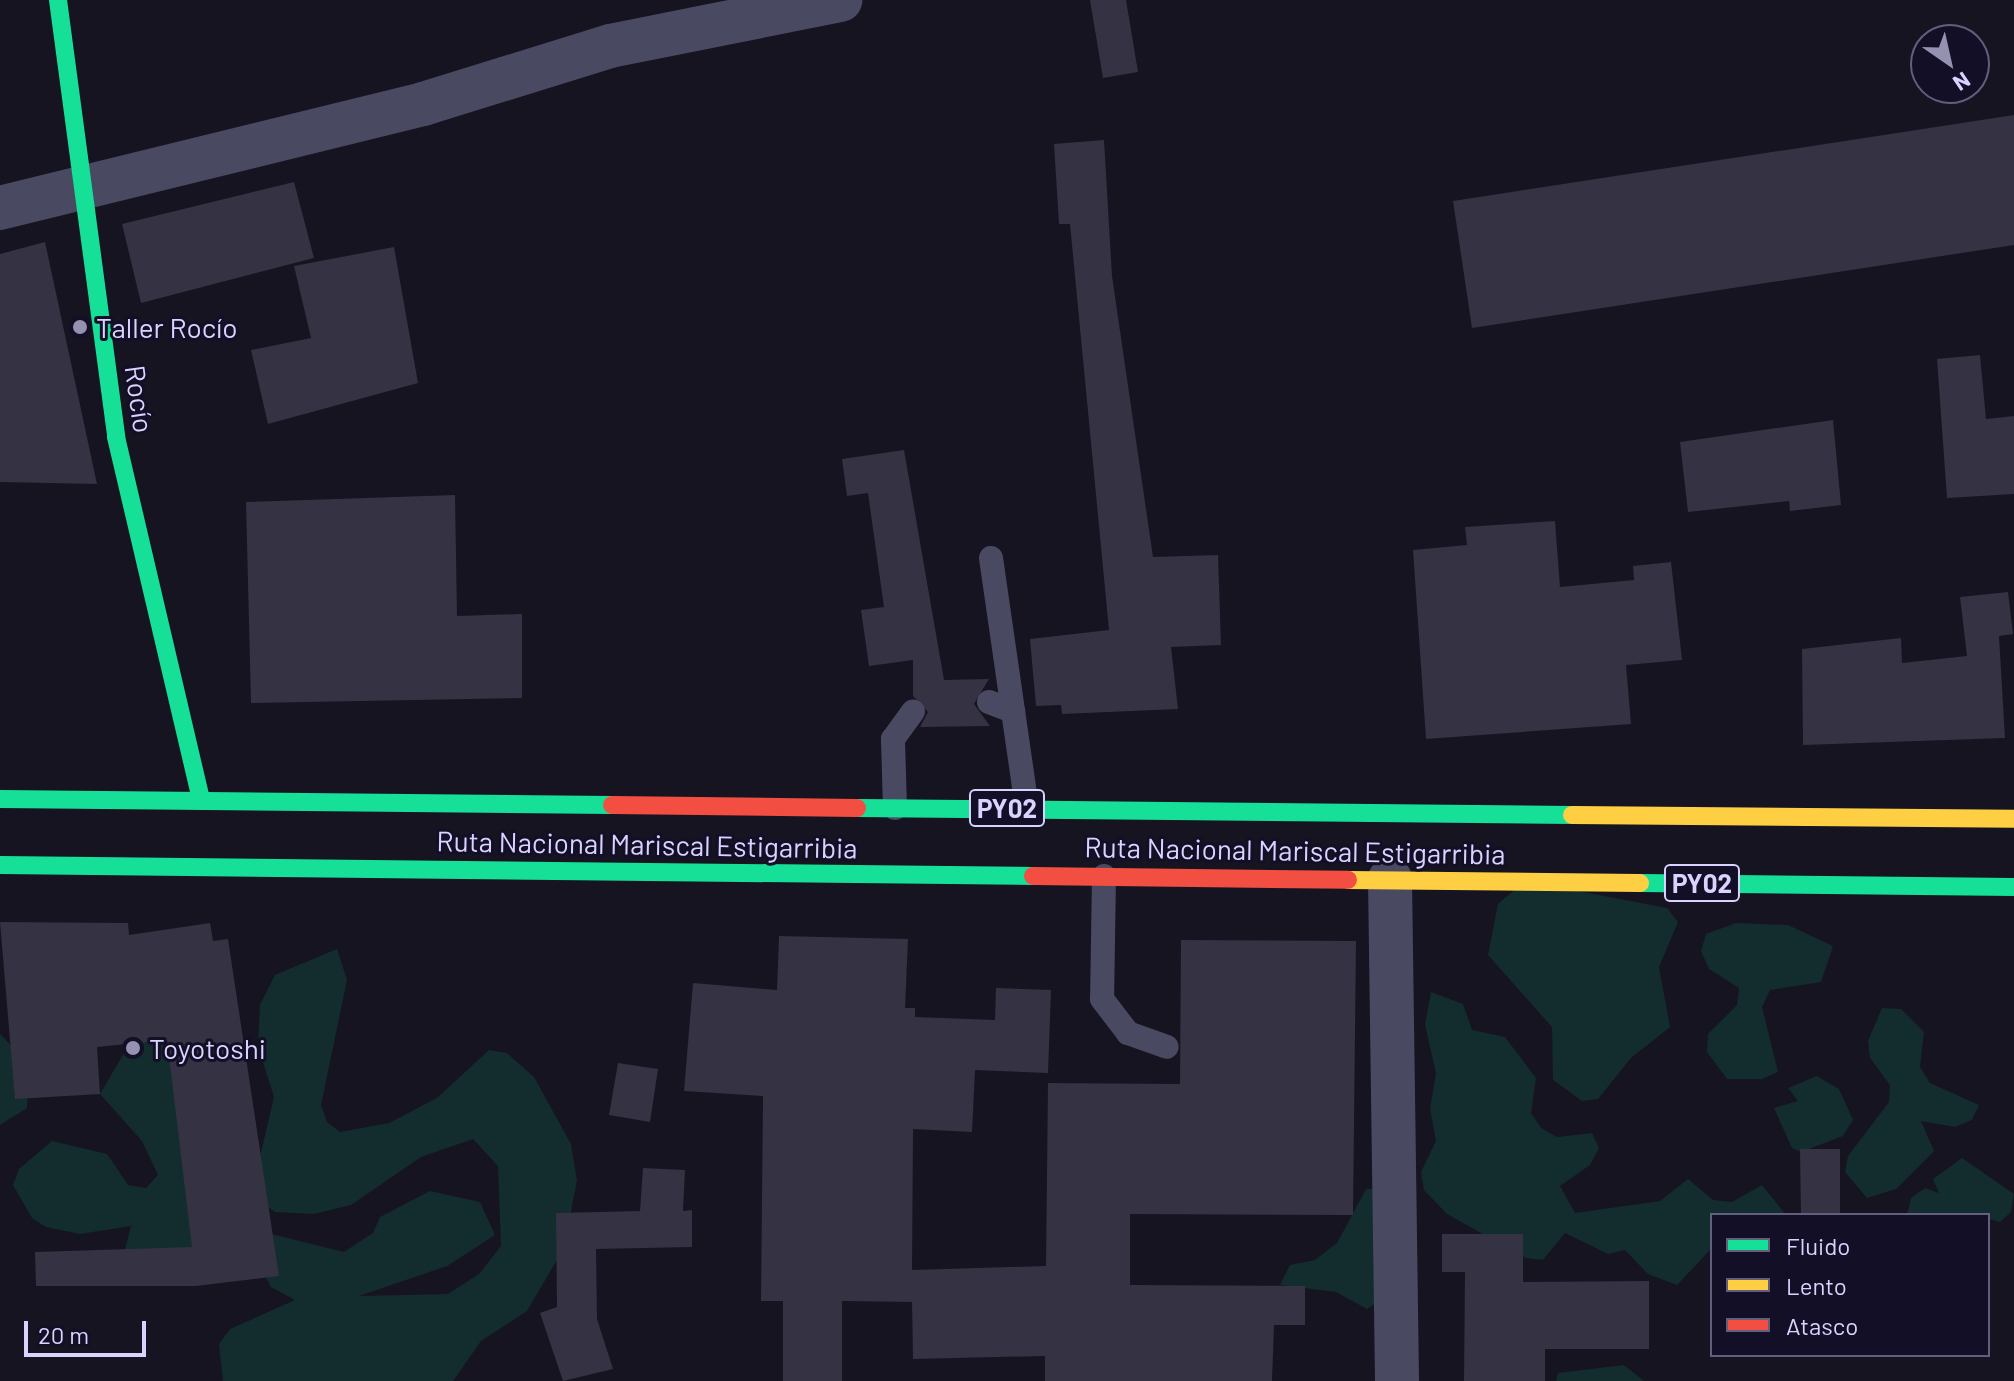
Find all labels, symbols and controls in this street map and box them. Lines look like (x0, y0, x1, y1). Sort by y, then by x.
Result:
north arrow (1910, 24, 1990, 104)
text: N (1949, 67, 1976, 97)
place label: Taller Rocío (96, 310, 237, 344)
marker: Taller Rocío (71, 318, 89, 336)
street label: Rocío (119, 363, 161, 435)
road number: PY02 (967, 786, 1047, 830)
street label: Ruta Nacional Mariscal Estigarribia (436, 824, 858, 864)
street label: Ruta Nacional Mariscal Estigarribia (1084, 830, 1506, 870)
road number: PY02 (1662, 861, 1742, 905)
place label: Toyotoshi (149, 1031, 266, 1065)
marker: Toyotoshi (124, 1039, 142, 1057)
legend (1710, 1213, 1990, 1357)
text: Fluido (1786, 1231, 1850, 1260)
text: Lento (1786, 1271, 1847, 1300)
scale bar (28, 1305, 150, 1355)
text: Atasco (1786, 1311, 1858, 1340)
text: 20 m (38, 1320, 89, 1349)

